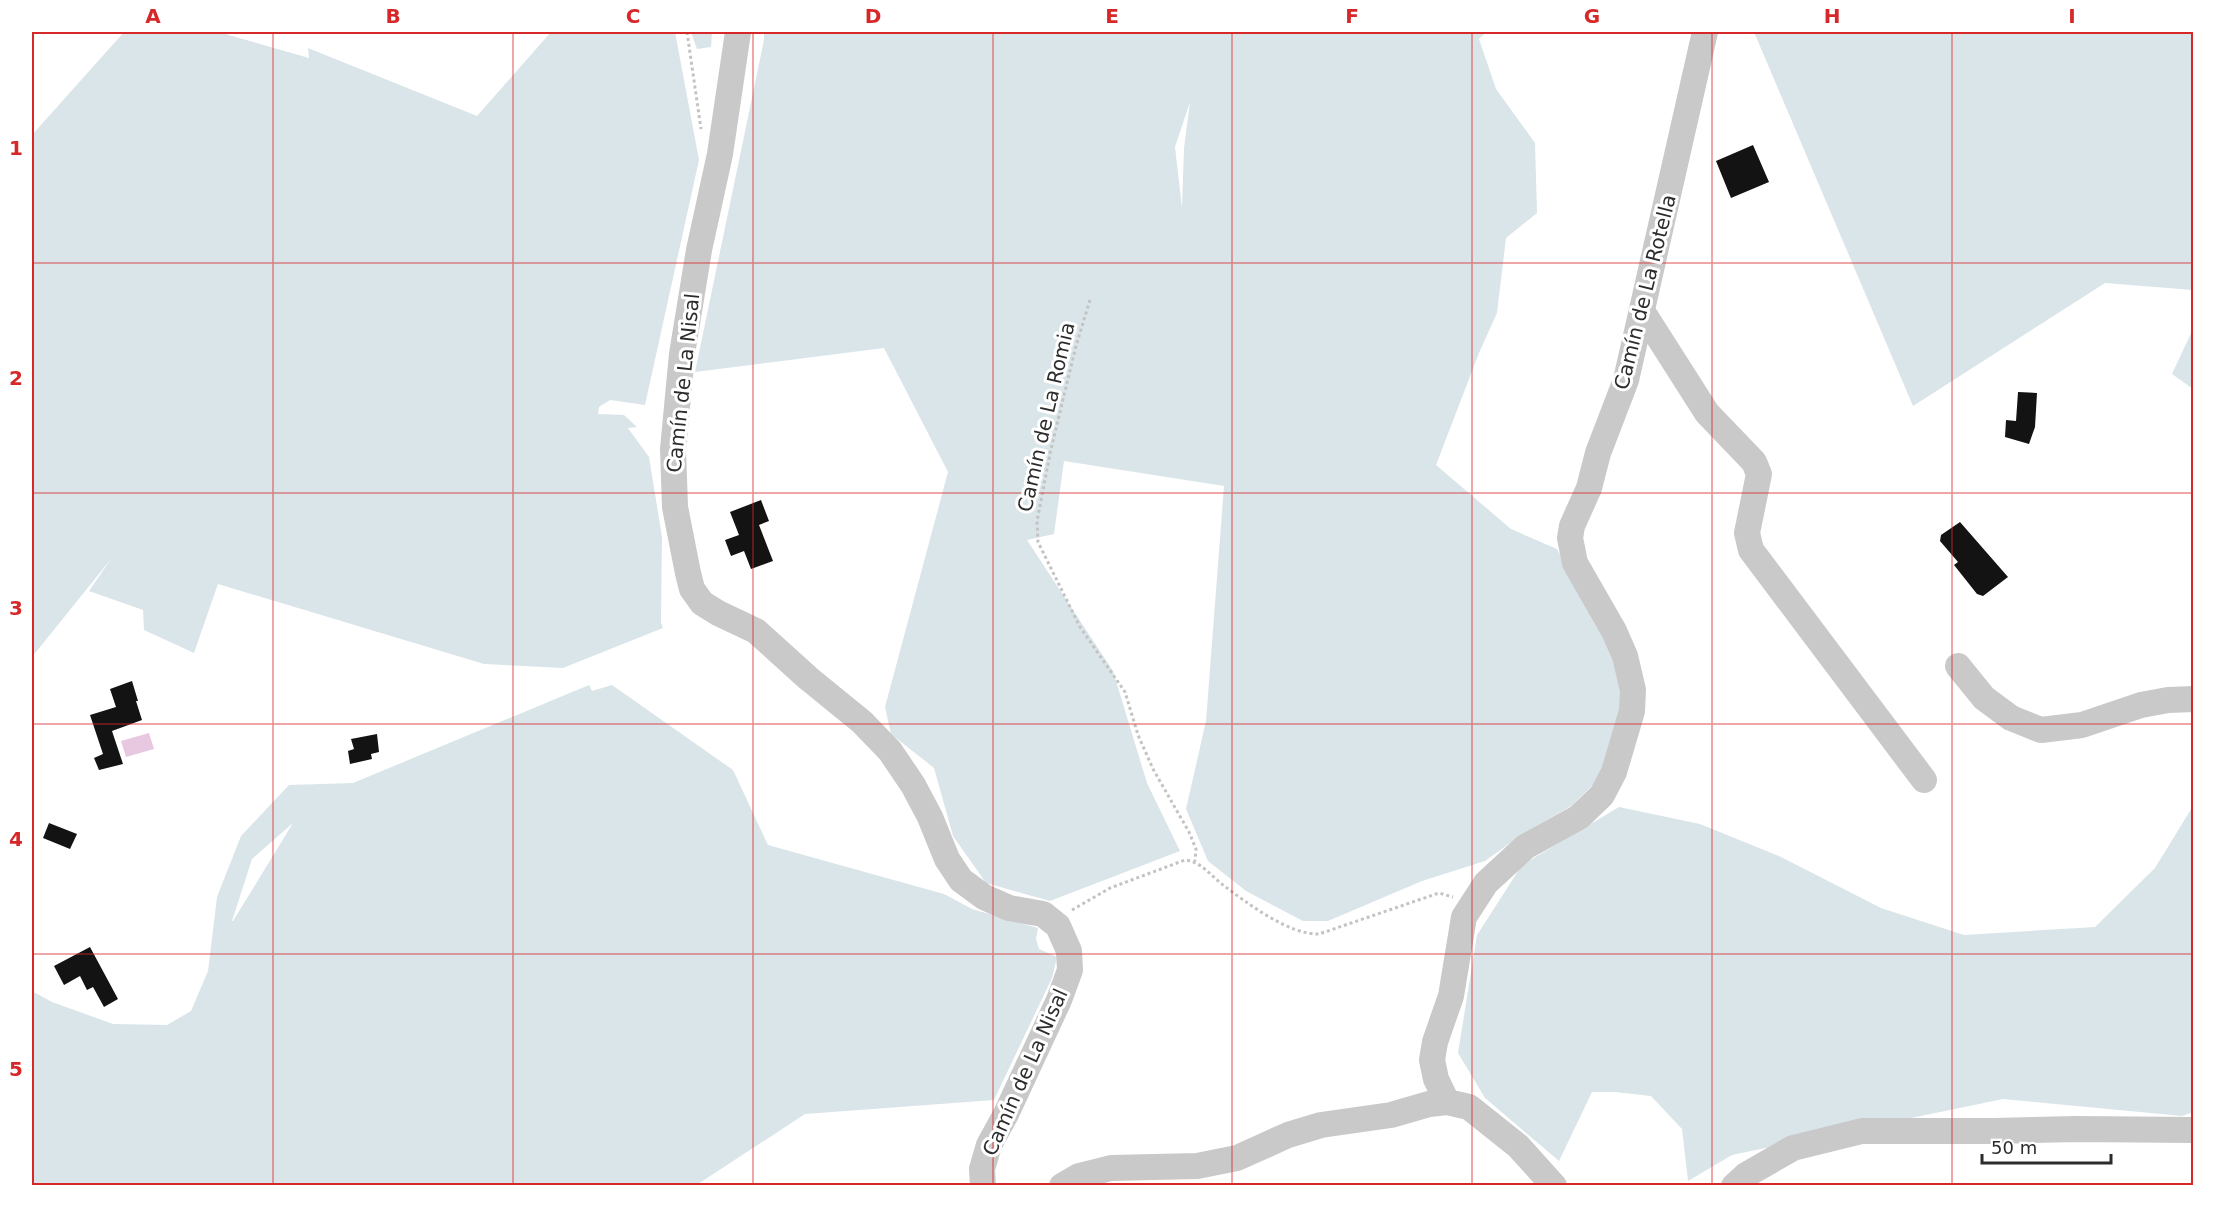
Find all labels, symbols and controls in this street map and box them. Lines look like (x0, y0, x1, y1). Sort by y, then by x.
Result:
text: A (145, 4, 161, 28)
text: B (385, 4, 401, 28)
text: C (626, 4, 640, 28)
text: D (865, 4, 881, 28)
text: E (1105, 4, 1119, 28)
text: F (1345, 4, 1359, 28)
text: G (1584, 4, 1600, 28)
text: H (1824, 4, 1840, 28)
text: I (2068, 4, 2076, 28)
text: 1 (9, 136, 23, 160)
street label: Camín de La Rotella (1609, 192, 1681, 392)
street label: Camín de La Nisal (662, 292, 704, 474)
street label: Camín de La Romia (1012, 320, 1080, 514)
text: 2 (9, 366, 23, 390)
text: 3 (9, 596, 23, 620)
text: 4 (9, 827, 23, 851)
street label: Camín de La Nisal (977, 985, 1073, 1159)
text: 5 (9, 1057, 23, 1081)
scale bar (1982, 1127, 2111, 1165)
text: 50 m (1991, 1137, 2037, 1158)

